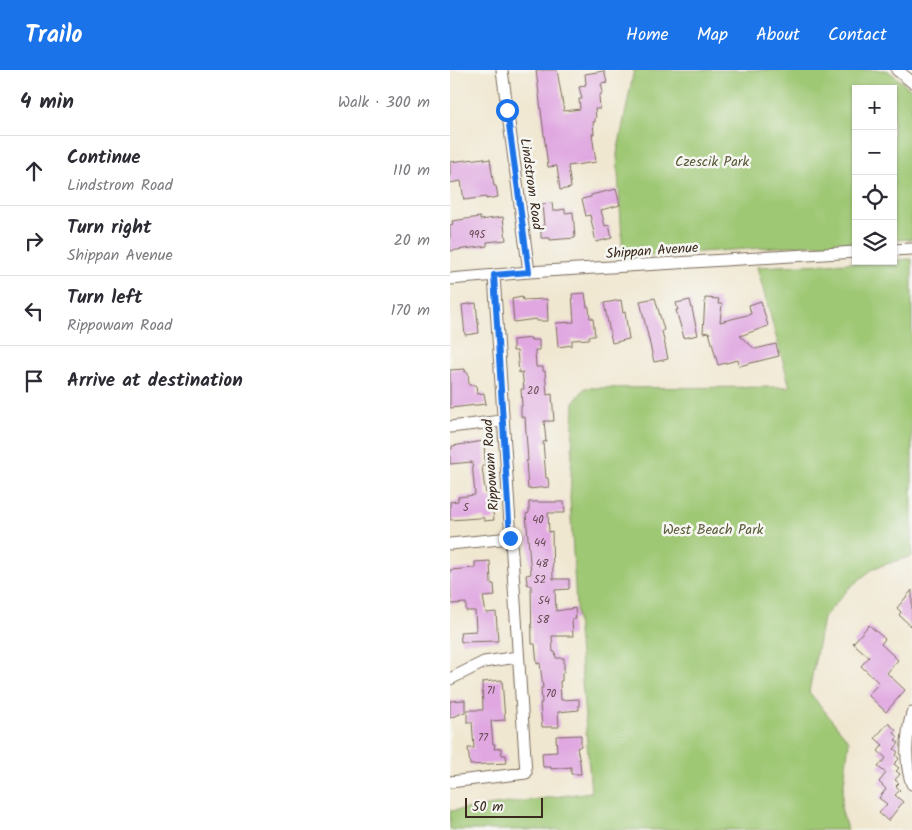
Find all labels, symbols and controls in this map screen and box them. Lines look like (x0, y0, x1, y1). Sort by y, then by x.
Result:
text: Trailo (25, 16, 83, 55)
text: Home (626, 21, 669, 50)
text: Map (697, 21, 728, 50)
text: About (756, 21, 800, 50)
text: Contact (828, 21, 887, 50)
map controls (852, 85, 897, 265)
button: + (852, 85, 897, 130)
text: 4 min (20, 86, 74, 119)
text: Walk · 300 m (338, 90, 430, 115)
route start (496, 99, 519, 122)
button: − (852, 130, 897, 175)
street label: Lindstrom Road (514, 137, 548, 233)
text: Continue (67, 143, 140, 173)
park label: Czescik Park (675, 151, 749, 173)
icon: ahead (20, 157, 48, 185)
text: 110 m (393, 158, 430, 183)
text: Lindstrom Road (67, 173, 173, 198)
button: locate (852, 175, 897, 220)
text: Turn right (67, 213, 152, 243)
button: layers (852, 220, 897, 265)
house number: 995 (469, 226, 486, 244)
icon: right (20, 227, 48, 255)
text: 20 m (394, 228, 430, 253)
street label: Shippan Avenue (605, 237, 700, 265)
text: Shippan Avenue (67, 243, 173, 268)
text: Turn left (67, 283, 142, 313)
icon: left (20, 297, 48, 325)
text: 170 m (390, 298, 430, 323)
text: Rippowam Road (67, 313, 172, 338)
text: Arrive at destination (67, 366, 243, 396)
icon: arrive (20, 367, 48, 395)
house number: 20 (527, 382, 539, 400)
street label: Rippowam Road (477, 417, 505, 512)
house number: 5 (463, 499, 470, 517)
house number: 40 (532, 511, 544, 529)
park label: West Beach Park (663, 519, 764, 541)
route end (499, 527, 522, 550)
house number: 44 (534, 534, 546, 552)
house number: 48 (536, 555, 549, 573)
house number: 52 (534, 571, 546, 589)
house number: 54 (538, 592, 550, 610)
house number: 58 (537, 611, 550, 629)
house number: 71 (487, 682, 495, 700)
house number: 70 (546, 685, 557, 703)
house number: 77 (478, 729, 489, 747)
scale bar (465, 795, 542, 818)
text: 50 m (472, 796, 503, 818)

